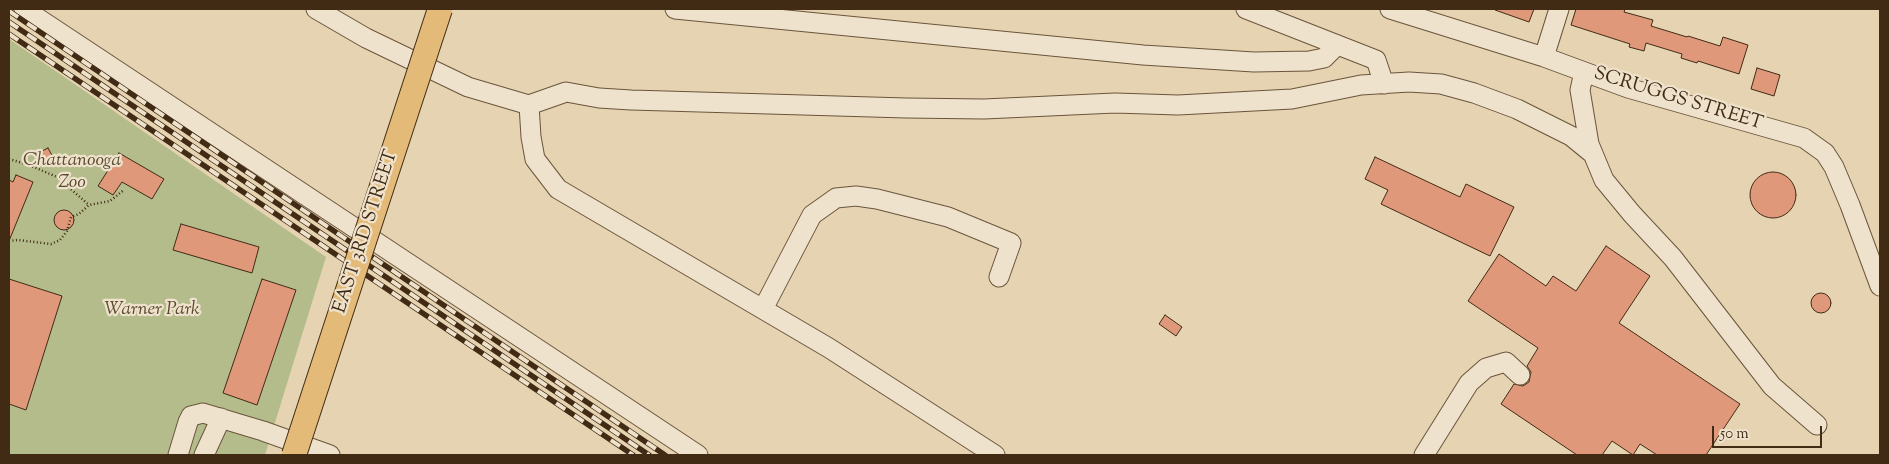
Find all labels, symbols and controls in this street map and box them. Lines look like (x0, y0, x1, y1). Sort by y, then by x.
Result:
street label: SCRUGGS STREET (1591, 63, 1765, 137)
street label: EAST 3RD STREET (330, 147, 404, 317)
park label: Chattanooga Zoo (23, 151, 121, 195)
park label: Warner Park (104, 300, 200, 322)
scale bar (1714, 416, 1824, 448)
text: 50 m (1720, 424, 1749, 445)

